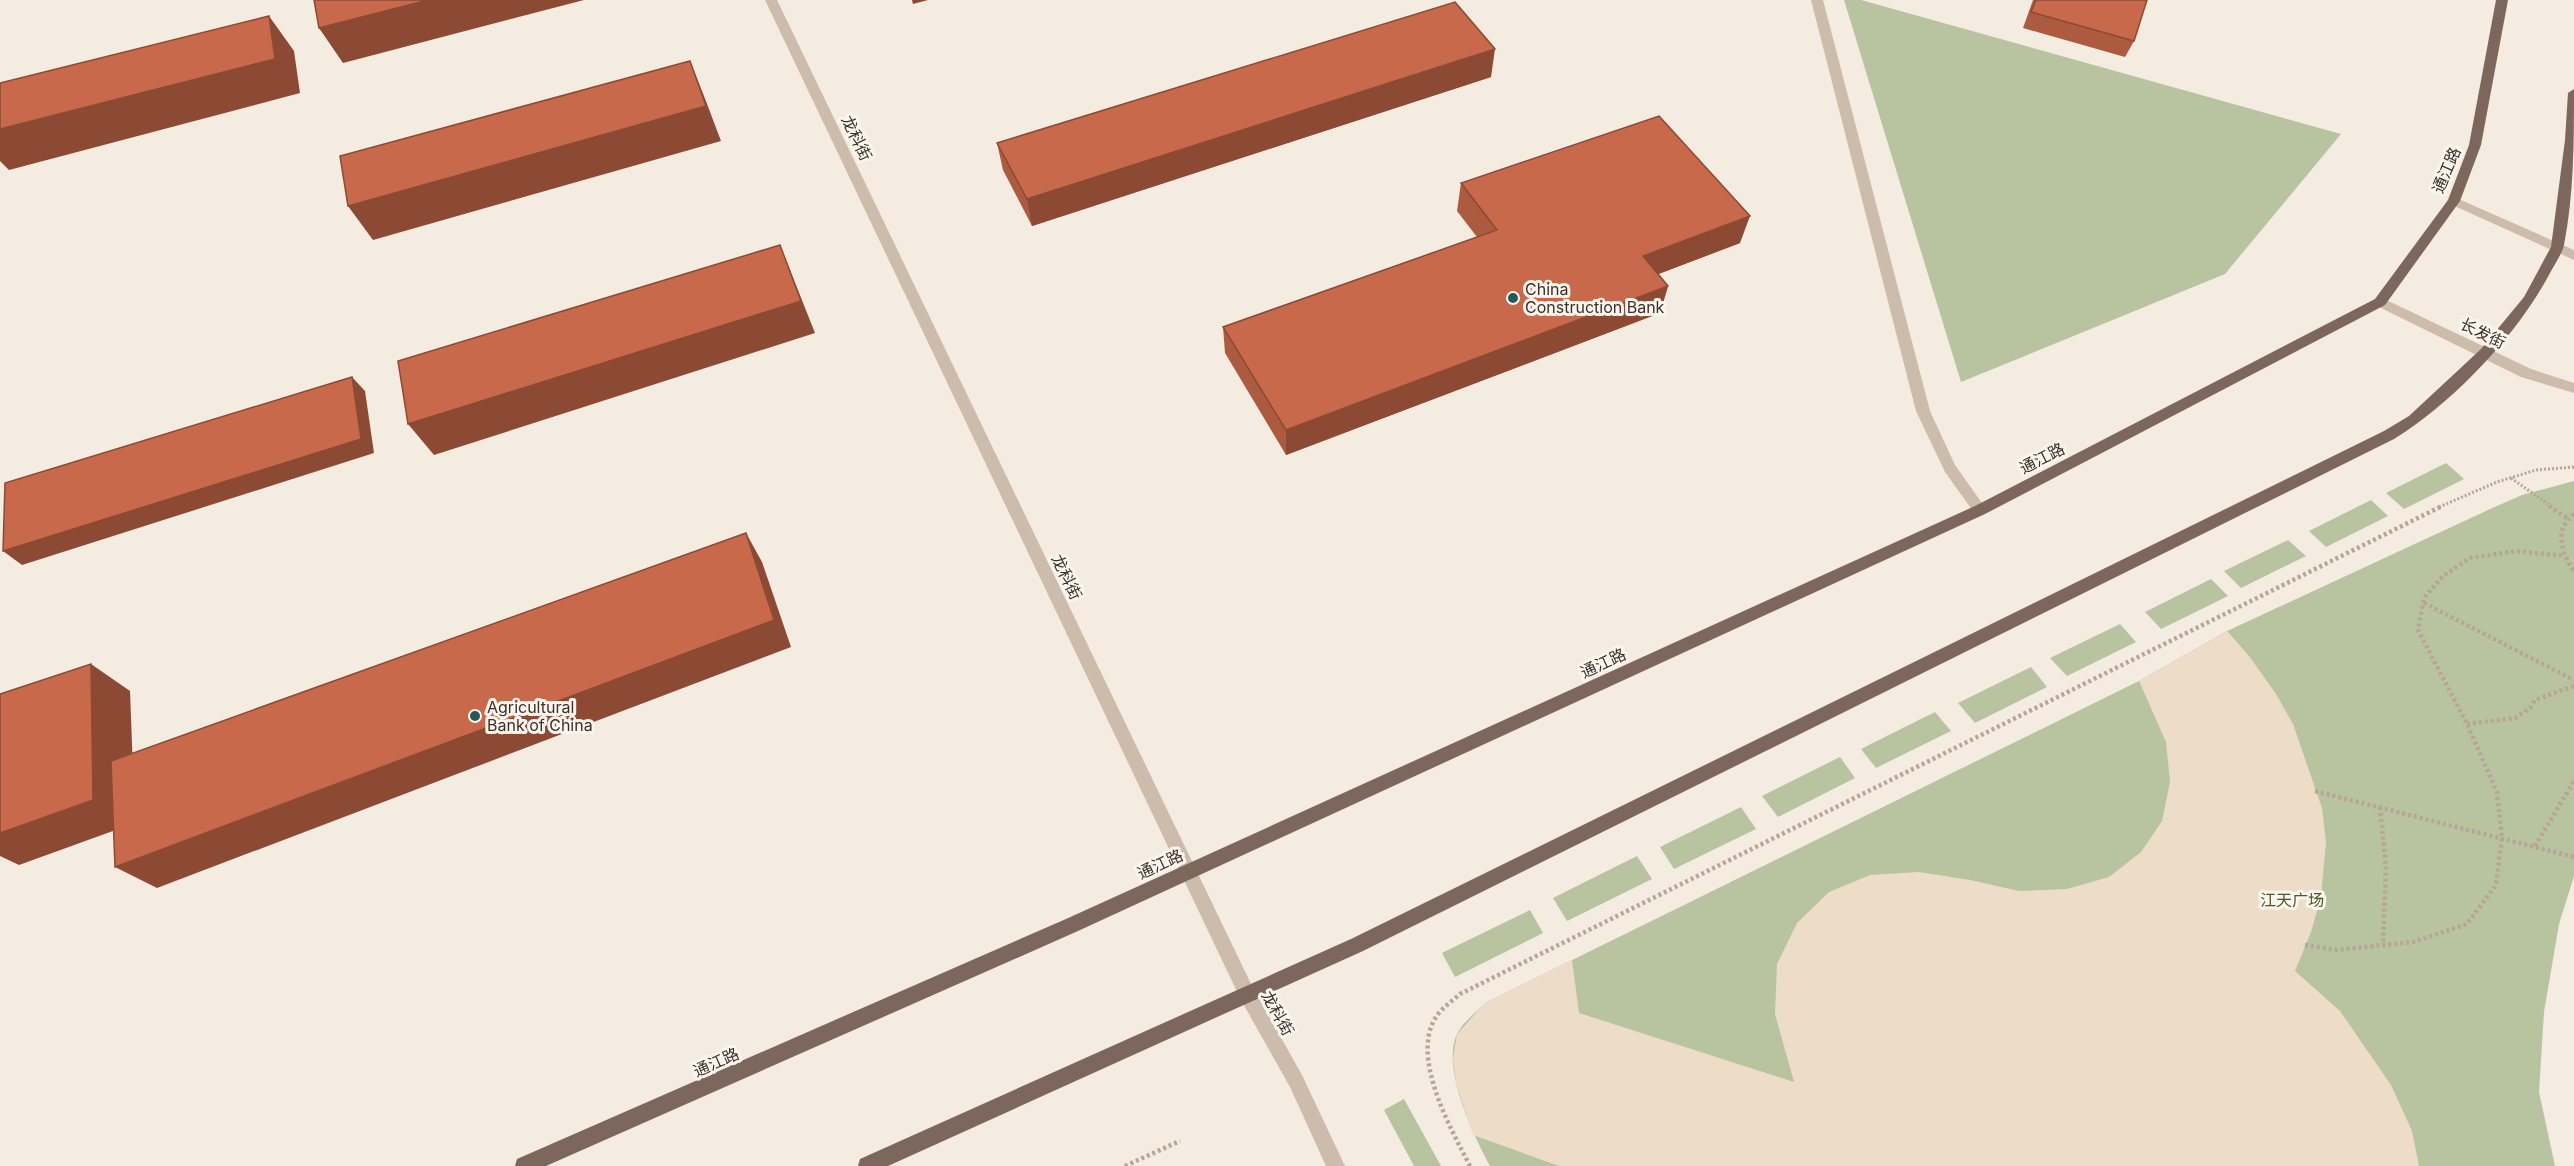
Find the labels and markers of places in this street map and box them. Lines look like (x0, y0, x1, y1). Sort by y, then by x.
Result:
place label: China Construction Bank (1525, 279, 1665, 317)
marker: China Construction Bank (1506, 291, 1520, 305)
place label: Agricultural Bank of China (487, 697, 593, 735)
marker: Agricultural Bank of China (468, 709, 482, 723)

